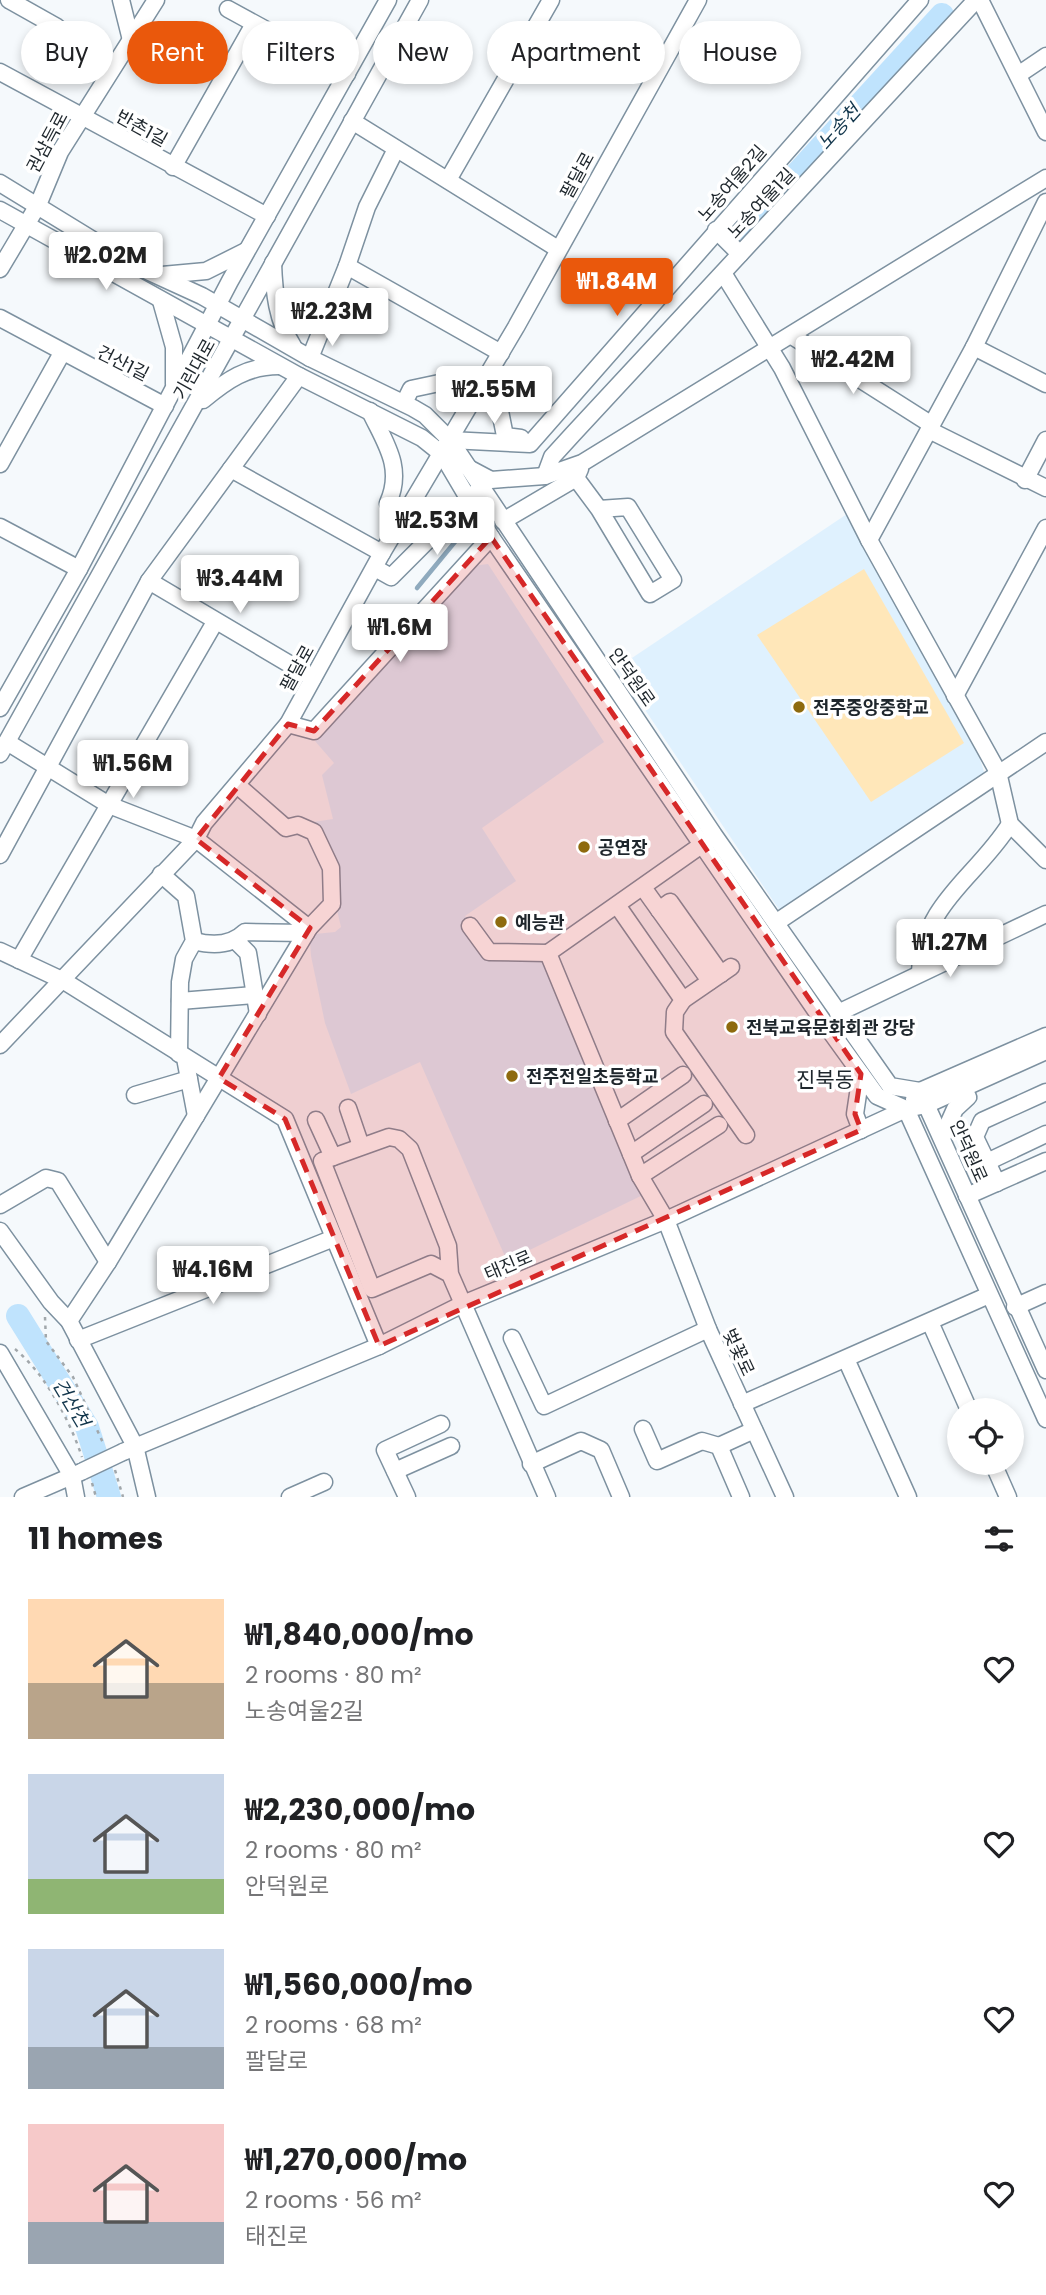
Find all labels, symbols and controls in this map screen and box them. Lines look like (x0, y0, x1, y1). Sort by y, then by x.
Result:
chip: Buy (21, 21, 113, 84)
chip: Rent (127, 21, 228, 84)
chip: Filters (242, 21, 359, 84)
chip: New (373, 21, 473, 84)
chip: Apartment (487, 21, 665, 84)
chip: House (679, 21, 801, 84)
water label: 노송천 (811, 97, 868, 156)
street label: 반촌1길 (112, 104, 172, 152)
street label: 권삼득로 (20, 107, 74, 177)
street label: 노송여울2길 (692, 140, 772, 226)
street label: 팔달로 (554, 147, 600, 203)
street label: 노송여울1길 (722, 162, 800, 244)
pin: ₩2.02M (49, 232, 163, 292)
text: ₩2.02M (65, 239, 147, 271)
pin: ₩1.84M (560, 258, 674, 318)
text: ₩1.84M (577, 265, 657, 297)
pin: ₩2.23M (275, 288, 389, 348)
text: ₩2.23M (291, 295, 373, 327)
street label: 기린대로 (167, 334, 221, 404)
pin: ₩2.42M (796, 336, 910, 396)
street label: 건산1길 (93, 339, 153, 387)
text: ₩2.42M (811, 343, 895, 375)
pin: ₩2.55M (437, 366, 551, 426)
text: ₩2.55M (452, 373, 536, 405)
pin: ₩2.53M (380, 498, 494, 557)
text: ₩2.53M (395, 504, 479, 536)
pin: ₩3.44M (183, 556, 297, 615)
text: ₩3.44M (197, 562, 283, 594)
pin: ₩1.6M (351, 604, 449, 664)
text: ₩1.6M (368, 611, 432, 643)
street label: 팔달로 (274, 640, 320, 696)
street label: 안덕원로 (603, 643, 661, 711)
place label: 전주중앙중학교 (813, 695, 929, 720)
marker: 전주중앙중학교 (791, 699, 807, 715)
pin: ₩1.56M (76, 740, 190, 800)
text: ₩1.56M (93, 747, 173, 779)
place label: 공연장 (598, 835, 648, 860)
marker: 공연장 (576, 839, 592, 855)
place label: 예능관 (515, 910, 565, 935)
marker: 예능관 (493, 914, 509, 930)
pin: ₩1.27M (893, 920, 1007, 979)
text: ₩1.27M (912, 926, 988, 958)
place label: 전북교육문화회관 강당 (746, 1015, 915, 1040)
marker: 전북교육문화회관 강당 (724, 1019, 740, 1035)
place label: 전주전일초등학교 (526, 1064, 658, 1089)
district label: 진북동 (796, 1065, 854, 1094)
marker: 전주전일초등학교 (504, 1068, 520, 1084)
street label: 안덕원로 (944, 1116, 994, 1186)
street label: 태진로 (480, 1244, 536, 1286)
pin: ₩4.16M (156, 1246, 270, 1306)
text: ₩4.16M (173, 1253, 253, 1285)
street label: 벚꽃로 (717, 1324, 761, 1380)
water label: 건산천 (46, 1374, 97, 1434)
map controls (947, 1398, 1024, 1475)
button: locate (947, 1398, 1024, 1475)
text: 11 homes (28, 1517, 163, 1560)
icon: filters (980, 1520, 1018, 1558)
text: ₩1,840,000/mo (245, 1613, 474, 1656)
icon: home (84, 1627, 168, 1711)
icon: heart (980, 1650, 1018, 1688)
text: 2 rooms · 80 m² (245, 1659, 422, 1691)
text: 노송여울2길 (245, 1695, 364, 1727)
text: ₩2,230,000/mo (245, 1788, 475, 1831)
icon: home (84, 1802, 168, 1886)
icon: heart (980, 1825, 1018, 1863)
text: 2 rooms · 80 m² (245, 1834, 422, 1866)
text: 안덕원로 (245, 1870, 330, 1902)
text: ₩1,560,000/mo (245, 1963, 473, 2006)
icon: home (84, 1977, 168, 2061)
icon: heart (980, 2000, 1018, 2038)
text: 2 rooms · 68 m² (245, 2009, 422, 2041)
text: 팔달로 (245, 2045, 308, 2077)
text: ₩1,270,000/mo (245, 2138, 467, 2181)
icon: home (84, 2152, 168, 2236)
icon: heart (980, 2175, 1018, 2213)
text: 2 rooms · 56 m² (245, 2184, 422, 2216)
text: 태진로 (245, 2220, 308, 2252)

